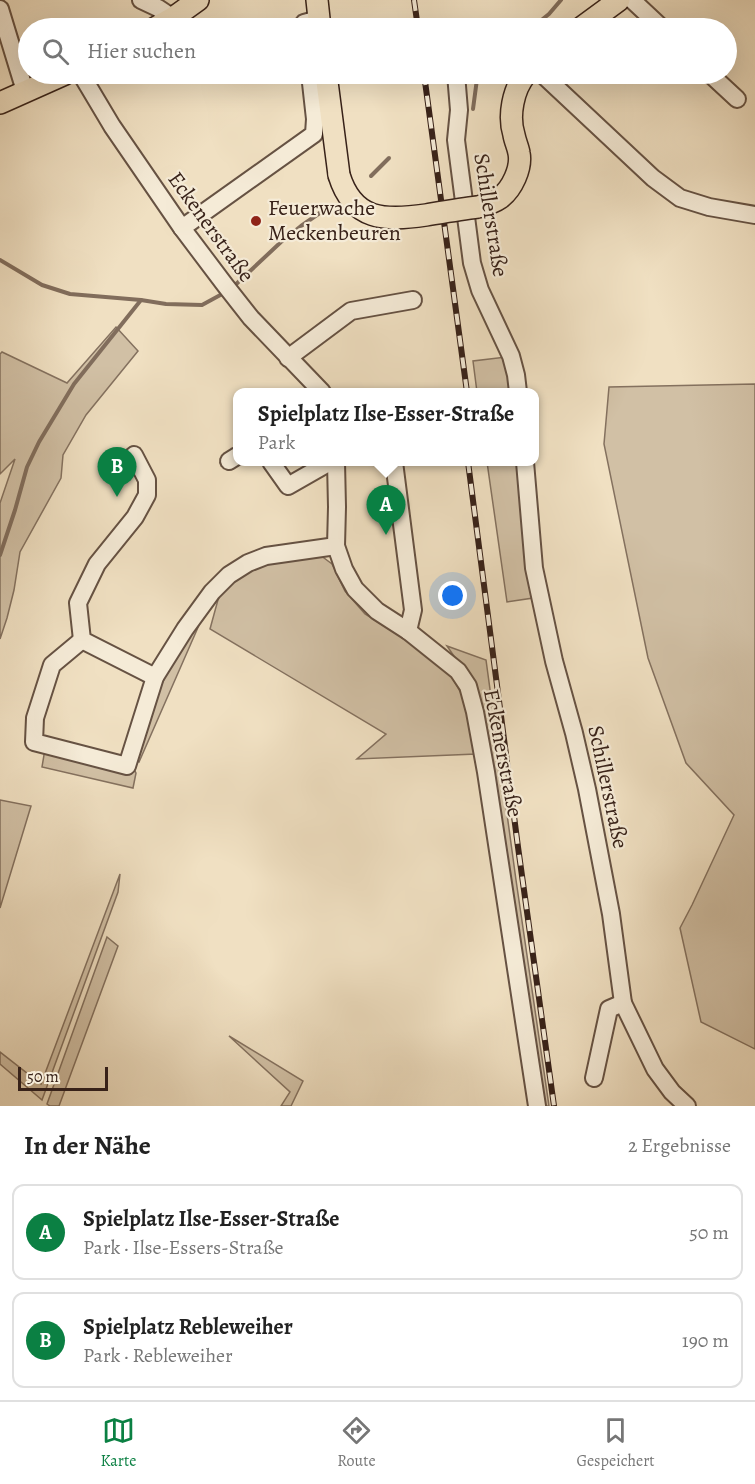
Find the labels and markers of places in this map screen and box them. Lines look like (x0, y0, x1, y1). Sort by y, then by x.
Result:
place label: Feuerwache Meckenbeuren (268, 193, 401, 248)
marker: Feuerwache Meckenbeuren (249, 214, 263, 228)
pin: B (98, 448, 136, 497)
pin: A (366, 486, 406, 535)

